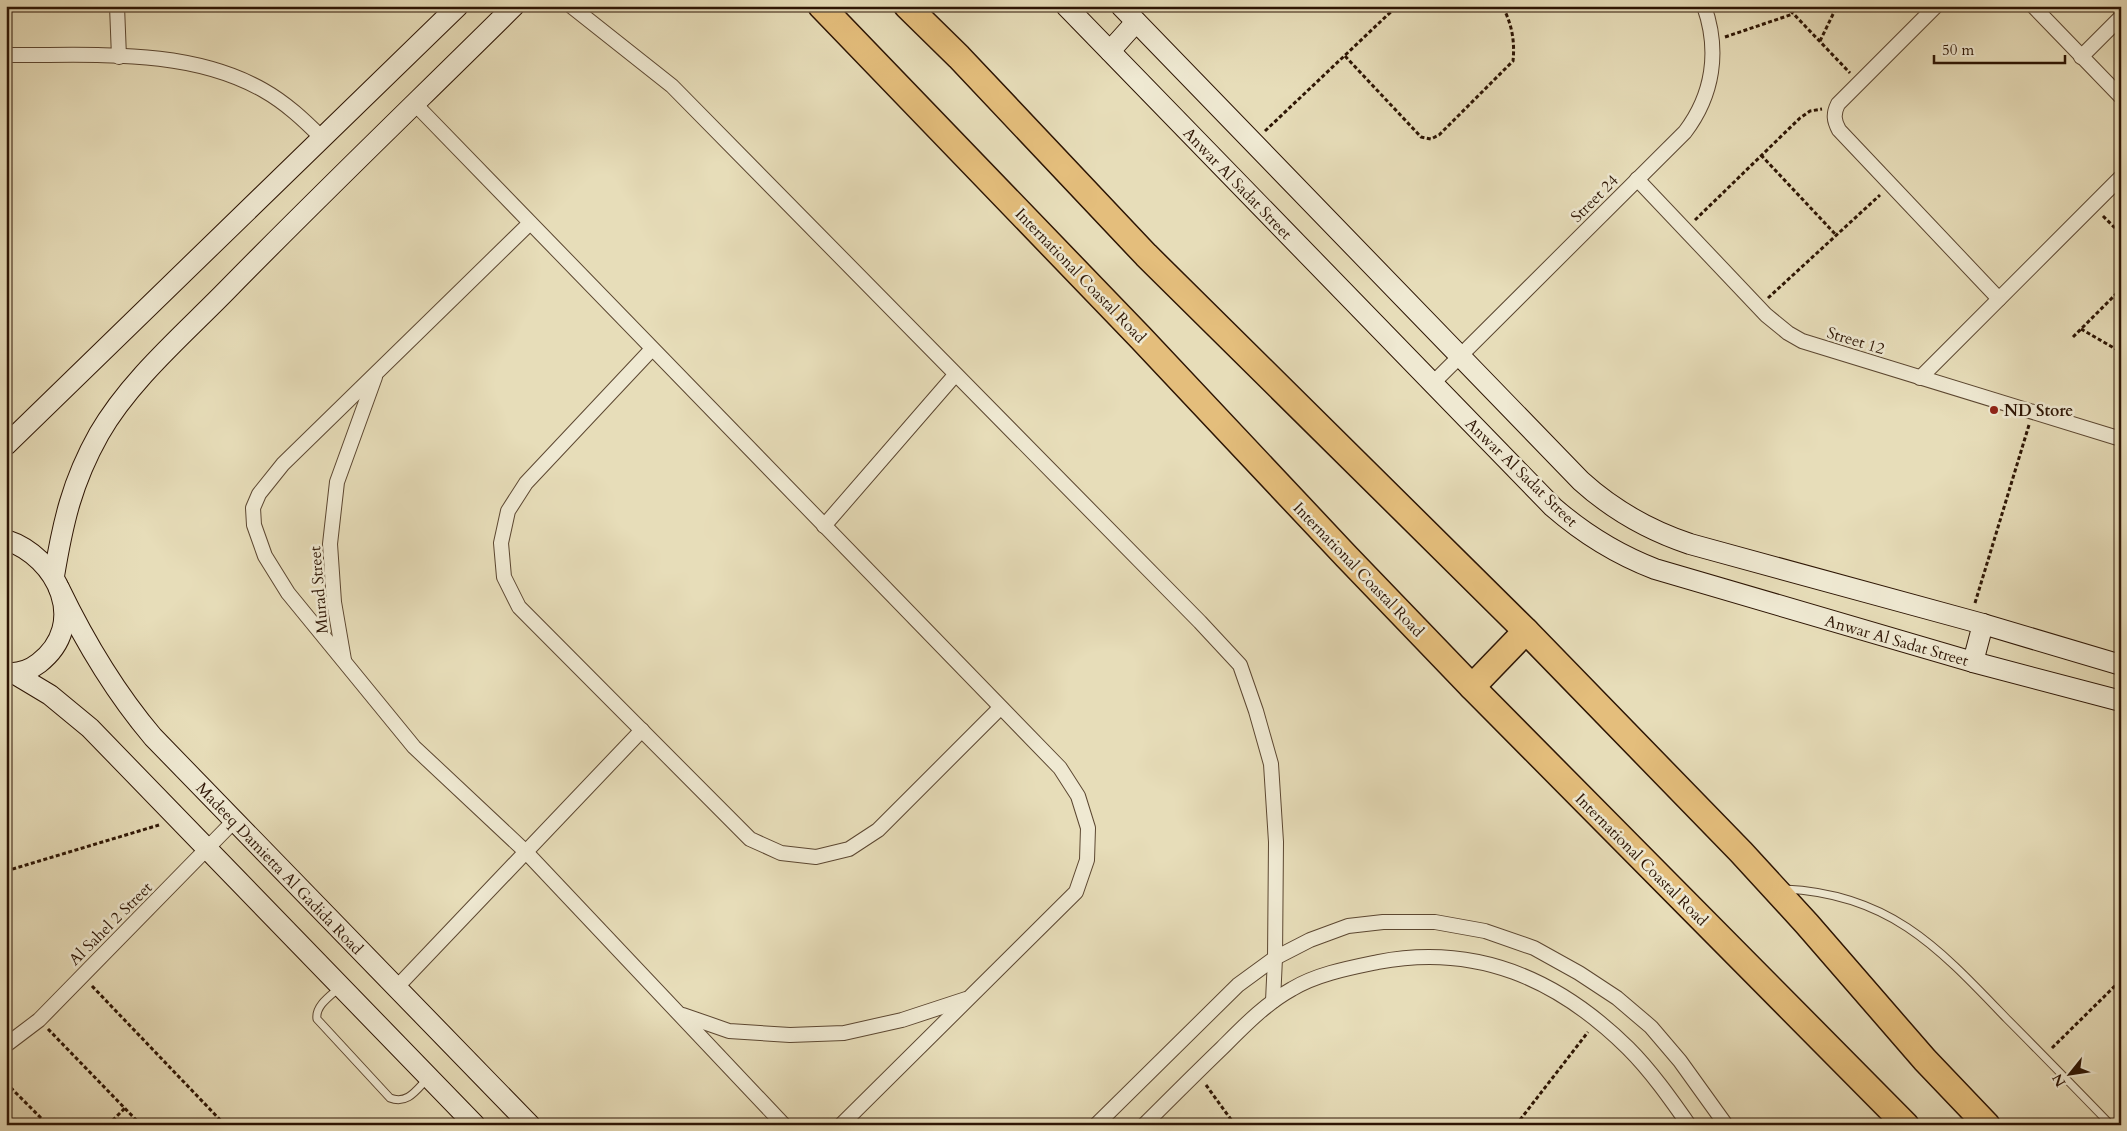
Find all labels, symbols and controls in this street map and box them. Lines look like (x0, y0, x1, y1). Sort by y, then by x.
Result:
scale bar (1934, 32, 2066, 64)
text: 50 m (1942, 40, 1974, 60)
street label: Anwar Al Sadat Street (1178, 123, 1297, 245)
street label: Street 24 (1566, 170, 1623, 227)
street label: International Coastal Road (1010, 203, 1151, 348)
street label: Street 12 (1824, 322, 1887, 360)
place label: ND Store (2004, 400, 2073, 422)
marker: ND Store (1988, 404, 2000, 416)
street label: Anwar Al Sadat Street (1460, 413, 1582, 532)
street label: International Coastal Road (1288, 497, 1429, 642)
street label: Murad Street (304, 545, 334, 635)
street label: Anwar Al Sadat Street (1822, 610, 1971, 672)
street label: Madeeq Damietta Al Gadida Road (191, 778, 368, 960)
street label: International Coastal Road (1570, 788, 1713, 931)
street label: Al Sahel 2 Street (64, 877, 157, 970)
north arrow (2044, 1048, 2094, 1098)
text: N (2048, 1070, 2070, 1090)

